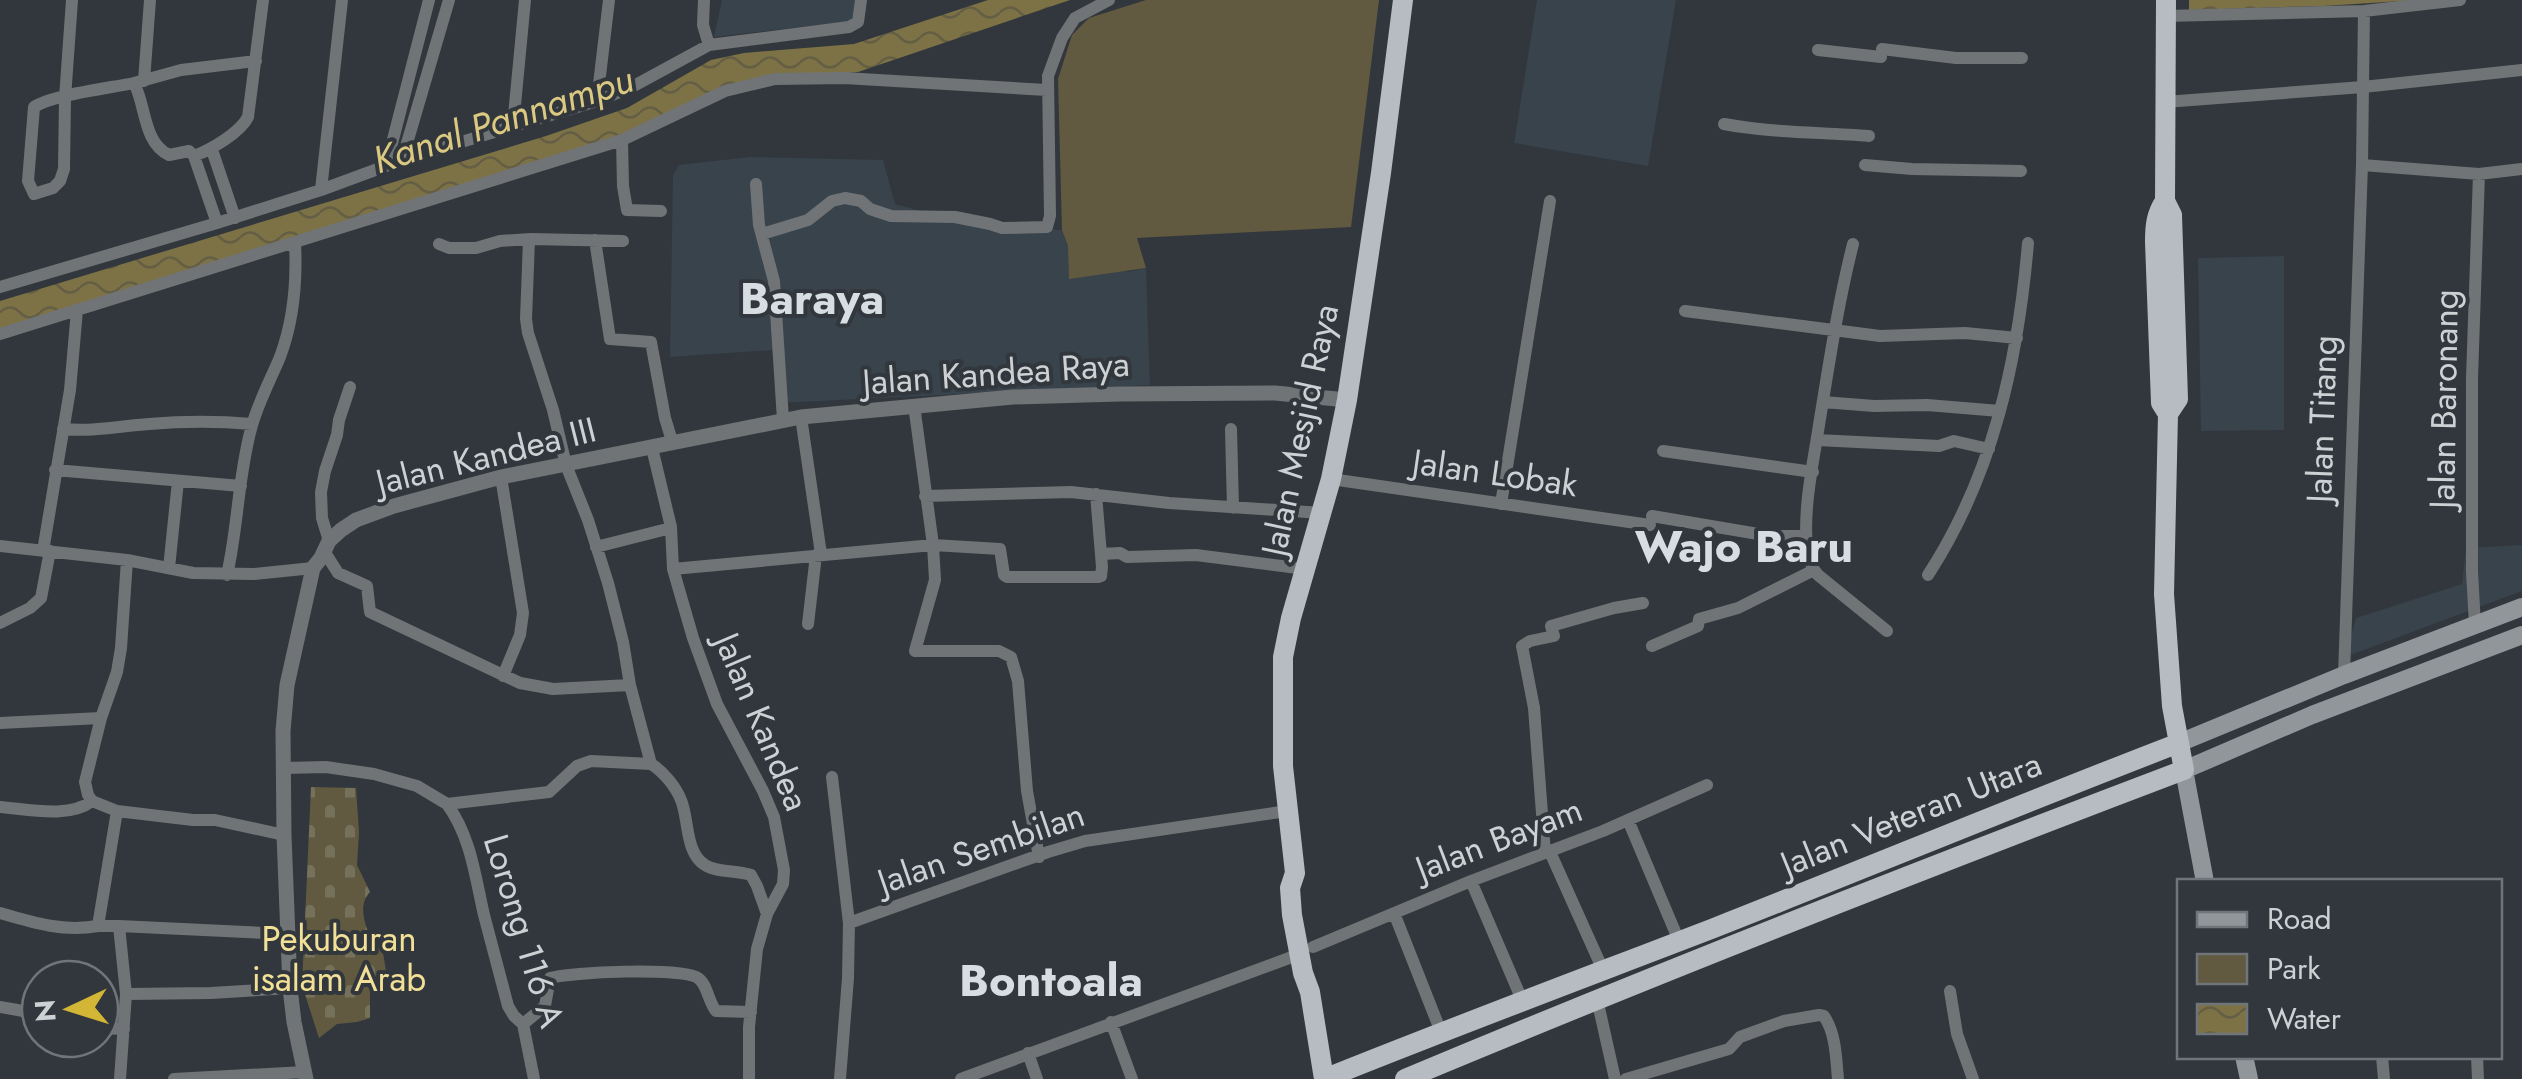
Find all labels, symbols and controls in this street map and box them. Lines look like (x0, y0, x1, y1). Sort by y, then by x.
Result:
water label: Kanal Pannampu (366, 51, 640, 187)
district label: Baraya (740, 266, 884, 331)
street label: Jalan Baronang (2417, 289, 2471, 513)
street label: Jalan Mesjid Raya (1248, 299, 1351, 564)
street label: Jalan Titang (2294, 334, 2350, 508)
street label: Jalan Kandea Raya (857, 339, 1131, 408)
street label: Jalan Kandea III (367, 405, 601, 508)
street label: Jalan Lobak (1405, 436, 1581, 509)
district label: Wajo Baru (1635, 514, 1853, 579)
street label: Jalan Kandea (701, 622, 822, 819)
street label: Jalan Veteran Utara (1769, 739, 2049, 891)
street label: Jalan Bayam (1405, 784, 1590, 895)
street label: Jalan Sembilan (867, 789, 1091, 908)
street label: Lorong 116 A (471, 828, 577, 1034)
legend (2177, 879, 2502, 1059)
text: Road (2267, 897, 2332, 940)
park label: Pekuburan isalam Arab (252, 914, 426, 1004)
text: Park (2267, 947, 2321, 990)
district label: Bontoala (959, 948, 1143, 1013)
north arrow (20, 959, 120, 1059)
text: Water (2267, 997, 2342, 1040)
text: N (24, 998, 67, 1023)

